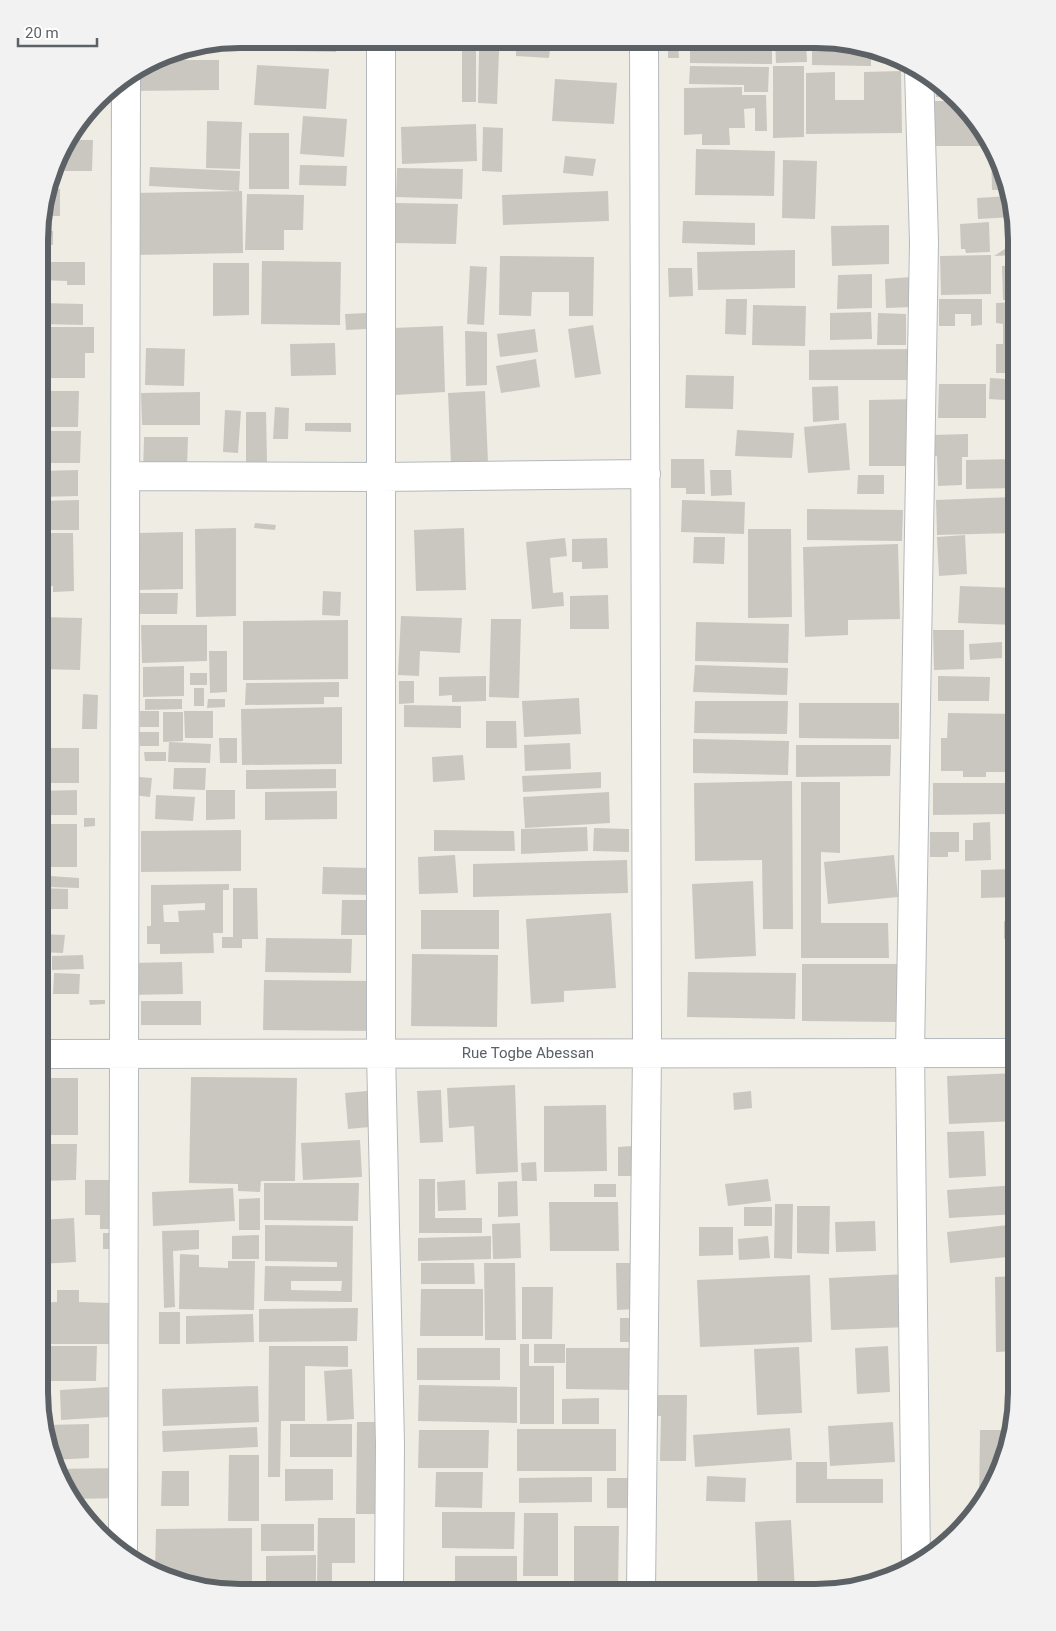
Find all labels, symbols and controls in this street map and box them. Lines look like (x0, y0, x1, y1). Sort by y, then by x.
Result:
scale bar (18, 15, 96, 47)
text: 20 m (25, 24, 59, 42)
street label: Rue Togbe Abessan (462, 1044, 594, 1062)

